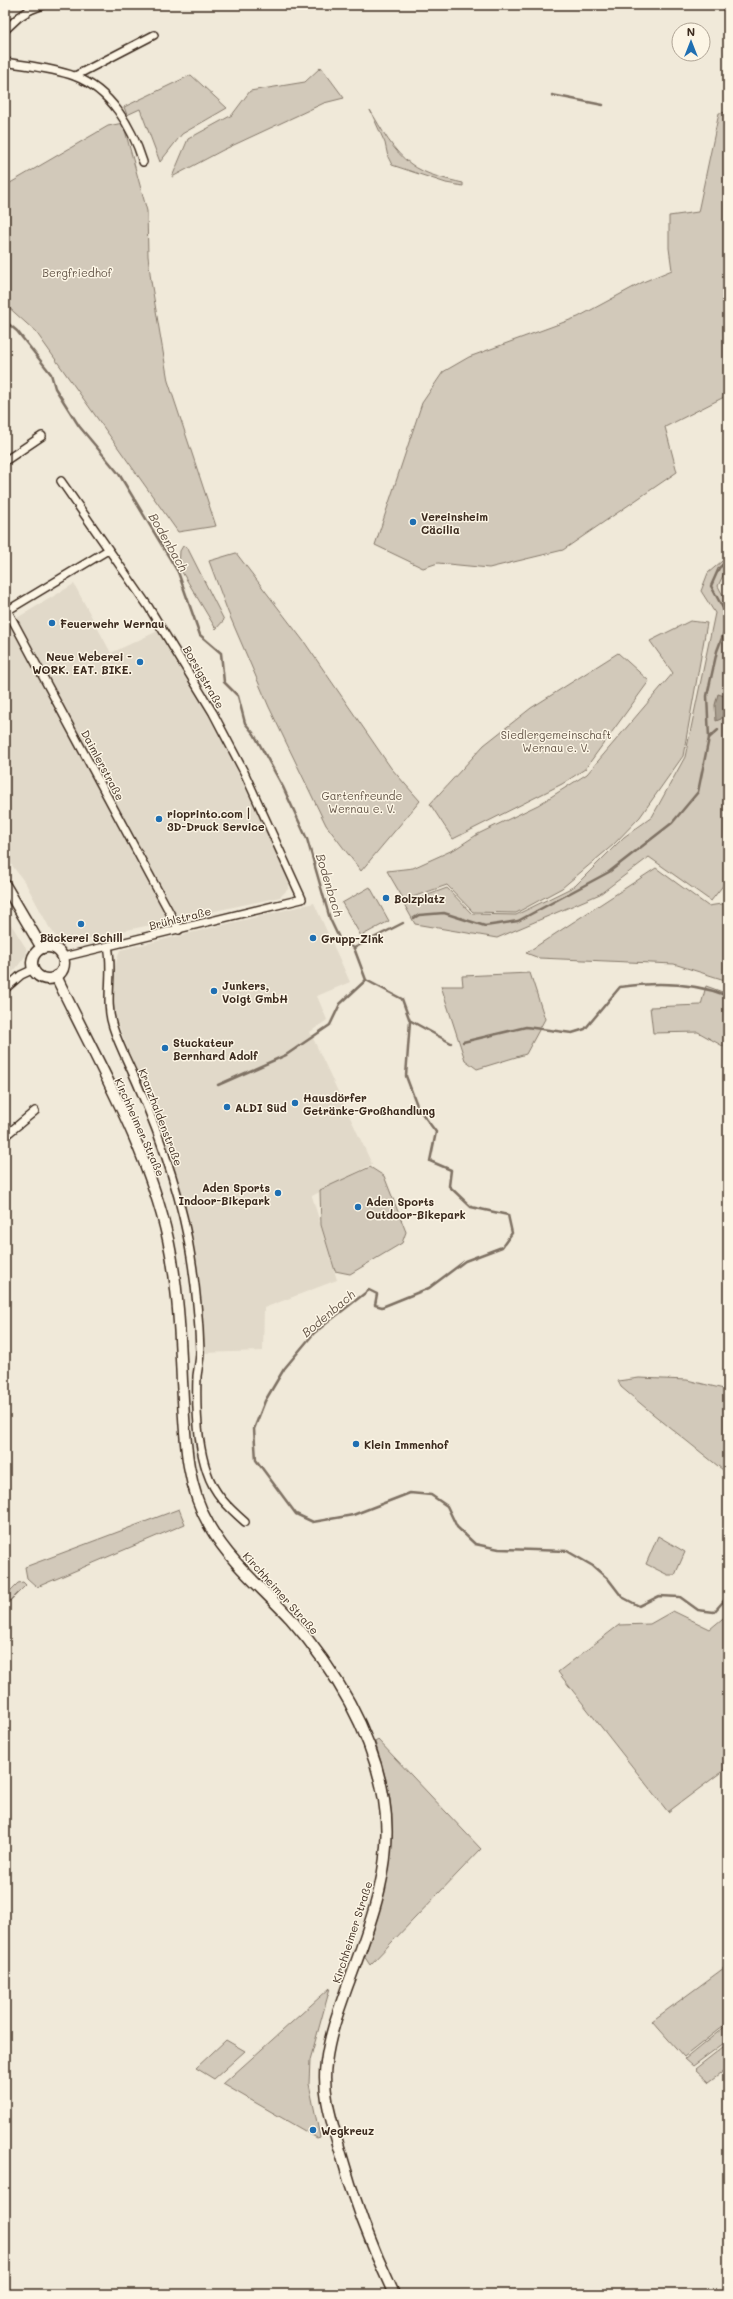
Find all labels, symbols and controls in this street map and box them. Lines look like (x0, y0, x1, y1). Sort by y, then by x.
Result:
north arrow (671, 22, 711, 62)
text: N (687, 24, 695, 39)
park label: Bergfriedhof (42, 265, 112, 280)
place label: Vereinsheim Cäcilia (421, 509, 488, 537)
water label: Bodenbach (146, 510, 192, 574)
marker: Vereinsheim Cäcilia (408, 517, 418, 527)
place label: Feuerwehr Wernau (60, 616, 164, 631)
marker: Feuerwehr Wernau (47, 618, 57, 628)
street label: Borsigstraße (180, 643, 228, 711)
place label: Neue Weberei - WORK. EAT. BIKE. (32, 649, 132, 677)
marker: Neue Weberei - WORK. EAT. BIKE. (135, 657, 145, 667)
street label: Daimlerstraße (78, 727, 128, 803)
park label: Siedlergemeinschaft Wernau e. V. (501, 727, 611, 755)
park label: Gartenfreunde Wernau e. V. (322, 788, 403, 816)
place label: rioprinto.com | 3D-Druck Service (167, 806, 265, 834)
marker: rioprinto.com | 3D-Druck Service (154, 814, 164, 824)
water label: Bodenbach (313, 851, 347, 919)
place label: Bolzplatz (394, 891, 445, 906)
marker: Bolzplatz (381, 893, 391, 903)
street label: Brühlstraße (147, 903, 213, 933)
marker: Bäckerei Schill (76, 919, 86, 929)
place label: Bäckerei Schill (40, 930, 122, 945)
place label: Grupp-Zink (321, 931, 384, 946)
marker: Grupp-Zink (308, 933, 318, 943)
place label: Junkers, Voigt GmbH (222, 978, 288, 1006)
marker: Junkers, Voigt GmbH (209, 986, 219, 996)
place label: Stuckateur Bernhard Adolf (173, 1035, 258, 1063)
marker: Stuckateur Bernhard Adolf (160, 1043, 170, 1053)
street label: Kranzhaldenstraße (135, 1066, 187, 1168)
street label: Kirchheimer Straße (112, 1075, 169, 1179)
place label: Hausdörfer Getränke-Großhandlung (303, 1090, 436, 1118)
marker: Hausdörfer Getränke-Großhandlung (290, 1098, 300, 1108)
place label: ALDI Süd (235, 1100, 287, 1115)
marker: ALDI Süd (222, 1102, 232, 1112)
place label: Aden Sports Indoor-Bikepark (178, 1180, 270, 1208)
marker: Aden Sports Indoor-Bikepark (273, 1188, 283, 1198)
place label: Aden Sports Outdoor-Bikepark (366, 1194, 466, 1222)
marker: Aden Sports Outdoor-Bikepark (353, 1202, 363, 1212)
water label: Bodenbach (298, 1286, 358, 1340)
place label: Klein Immenhof (364, 1437, 449, 1452)
marker: Klein Immenhof (351, 1439, 361, 1449)
street label: Kirchheimer Straße (240, 1548, 322, 1638)
street label: Kirchheimer Straße (328, 1879, 376, 1985)
place label: Wegkreuz (321, 2123, 374, 2138)
marker: Wegkreuz (308, 2125, 318, 2135)

